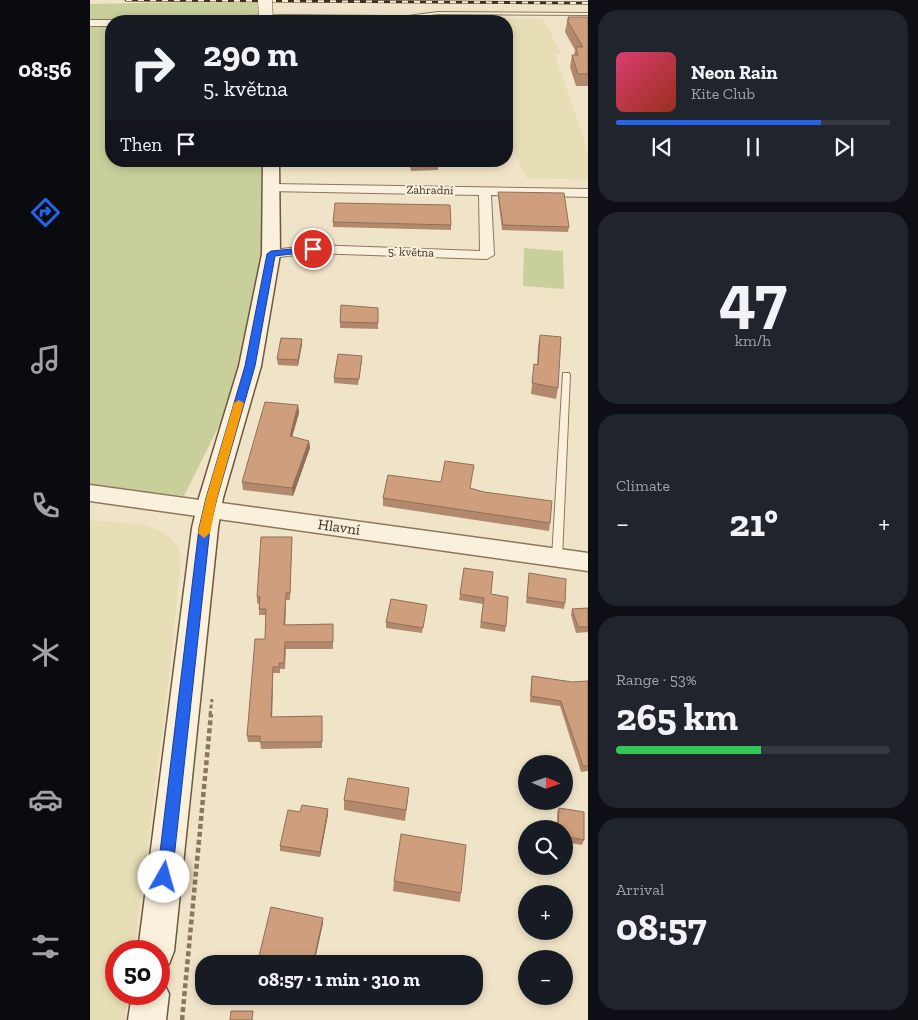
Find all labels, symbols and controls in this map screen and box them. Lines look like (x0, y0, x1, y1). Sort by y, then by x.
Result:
text: 290 m (203, 33, 298, 75)
icon: right (120, 35, 185, 100)
text: 08:56 (18, 56, 72, 83)
text: Neon Rain (691, 61, 778, 84)
text: 5. května (203, 75, 288, 102)
text: Kite Club (691, 84, 755, 103)
icon: arrive (172, 130, 200, 158)
text: Then (120, 133, 162, 156)
icon: previous (648, 133, 676, 161)
icon: pause (739, 133, 767, 161)
icon: next (830, 133, 858, 161)
street label: Zahradní (406, 183, 454, 197)
icon: directions (28, 195, 63, 230)
pin (292, 228, 334, 270)
icon: arrive (299, 235, 327, 263)
street label: 5. května (388, 244, 435, 260)
text: 47 (719, 259, 787, 337)
text: km/h (735, 331, 771, 350)
icon: music (28, 342, 63, 377)
text: Climate (616, 476, 670, 495)
icon: phone (28, 488, 63, 523)
text: 21° (729, 500, 778, 546)
text: − (616, 507, 629, 540)
text: + (878, 507, 890, 540)
street label: Hlavní (317, 515, 361, 539)
icon: climate (28, 635, 63, 670)
text: Range · 53% (616, 670, 697, 689)
text: 265 km (616, 694, 738, 740)
north arrow (518, 755, 572, 810)
map controls (518, 755, 573, 1005)
icon: car (28, 782, 63, 817)
button: search (518, 820, 573, 875)
position arrow (137, 850, 189, 902)
text: Arrival (616, 880, 664, 899)
button: + (518, 885, 573, 940)
text: 08:57 (616, 904, 706, 950)
icon: filters (28, 929, 63, 964)
speed limit sign: 50 (105, 940, 170, 1005)
button: − (518, 950, 573, 1005)
text: 08:57 · 1 min · 310 m (258, 968, 420, 991)

